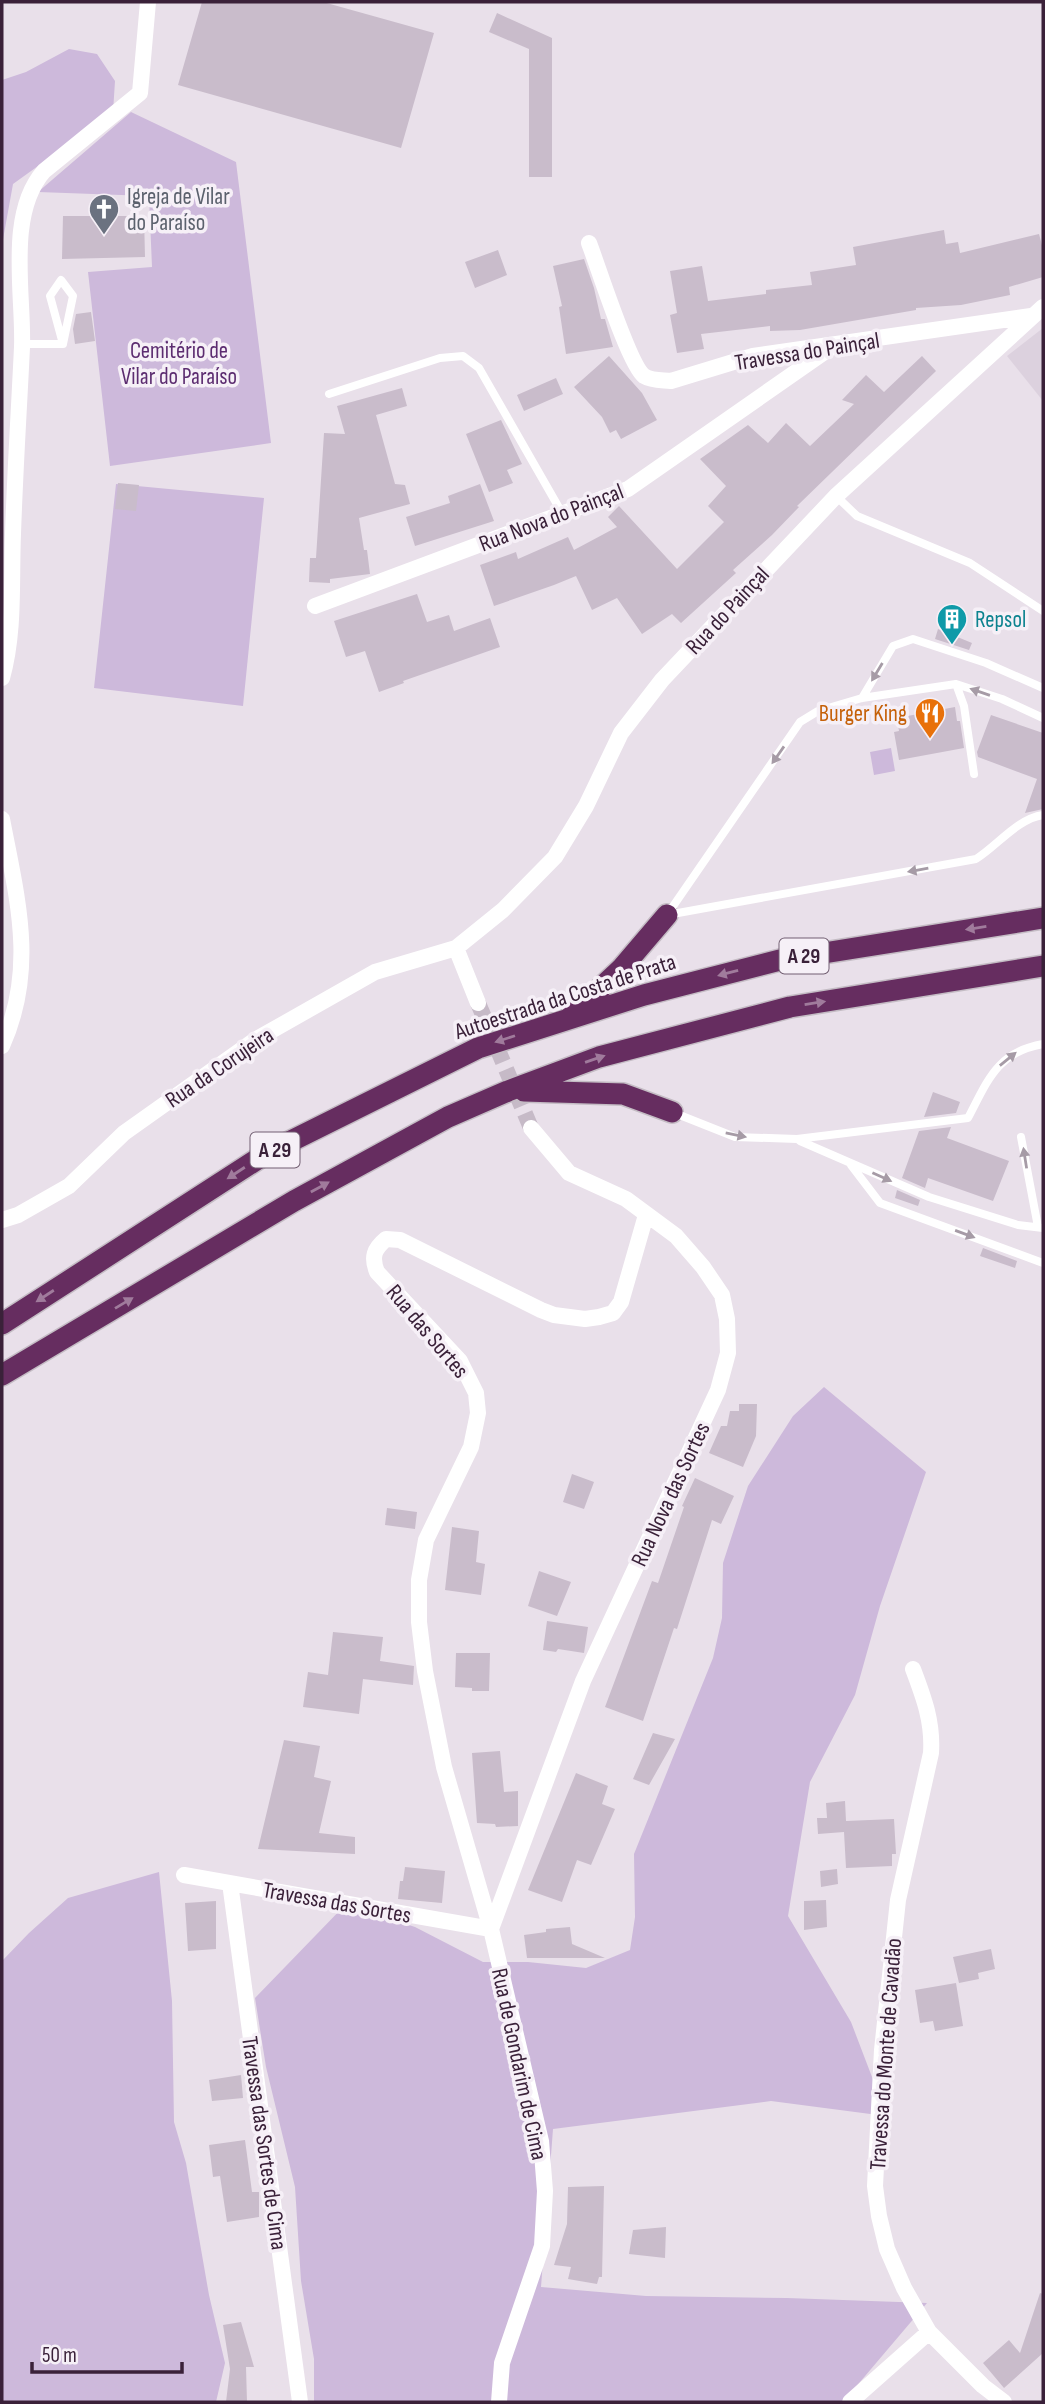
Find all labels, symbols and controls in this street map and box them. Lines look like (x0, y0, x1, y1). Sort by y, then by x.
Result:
place label: Igreja de Vilar do Paraíso (127, 183, 230, 237)
church icon: Igreja de Vilar do Paraíso (87, 192, 121, 236)
street label: Travessa do Painçal (733, 327, 882, 377)
park label: Cemitério de Vilar do Paraíso (121, 337, 237, 391)
street label: Rua Nova do Painçal (475, 478, 627, 558)
street label: Rua do Painçal (680, 561, 775, 660)
building icon: Repsol (935, 602, 969, 646)
place label: Repsol (975, 606, 1026, 634)
one-way arrow (871, 662, 884, 681)
one-way arrow (969, 687, 990, 697)
restaurant icon: Burger King (913, 696, 947, 740)
place label: Burger King (819, 700, 907, 728)
one-way arrow (771, 746, 785, 764)
one-way arrow (906, 865, 928, 876)
one-way arrow (965, 923, 987, 934)
road number: A 29 (780, 939, 828, 974)
street label: Autoestrada da Costa de Prata (450, 948, 679, 1046)
one-way arrow (717, 968, 739, 979)
one-way arrow (804, 997, 826, 1008)
street label: Rua da Corujeira (160, 1021, 279, 1114)
one-way arrow (495, 1034, 516, 1045)
one-way arrow (998, 1051, 1016, 1066)
one-way arrow (584, 1053, 605, 1064)
one-way arrow (725, 1129, 747, 1140)
road number: A 29 (250, 1132, 300, 1168)
one-way arrow (1019, 1147, 1030, 1169)
one-way arrow (227, 1166, 246, 1179)
one-way arrow (872, 1171, 892, 1183)
one-way arrow (310, 1181, 329, 1193)
one-way arrow (955, 1229, 976, 1240)
street label: Rua das Sortes (380, 1279, 475, 1384)
one-way arrow (35, 1290, 55, 1303)
one-way arrow (114, 1296, 133, 1309)
street label: Rua Nova das Sortes (625, 1418, 717, 1571)
street label: Travessa das Sortes (260, 1876, 413, 1930)
street label: Travessa do Monte de Cavadão (864, 1937, 908, 2171)
street label: Rua de Gondarim de Cima (485, 1966, 553, 2163)
street label: Travessa das Sortes de Cima (235, 2035, 293, 2252)
scale bar (32, 2330, 182, 2374)
text: 50 m (42, 2343, 77, 2368)

